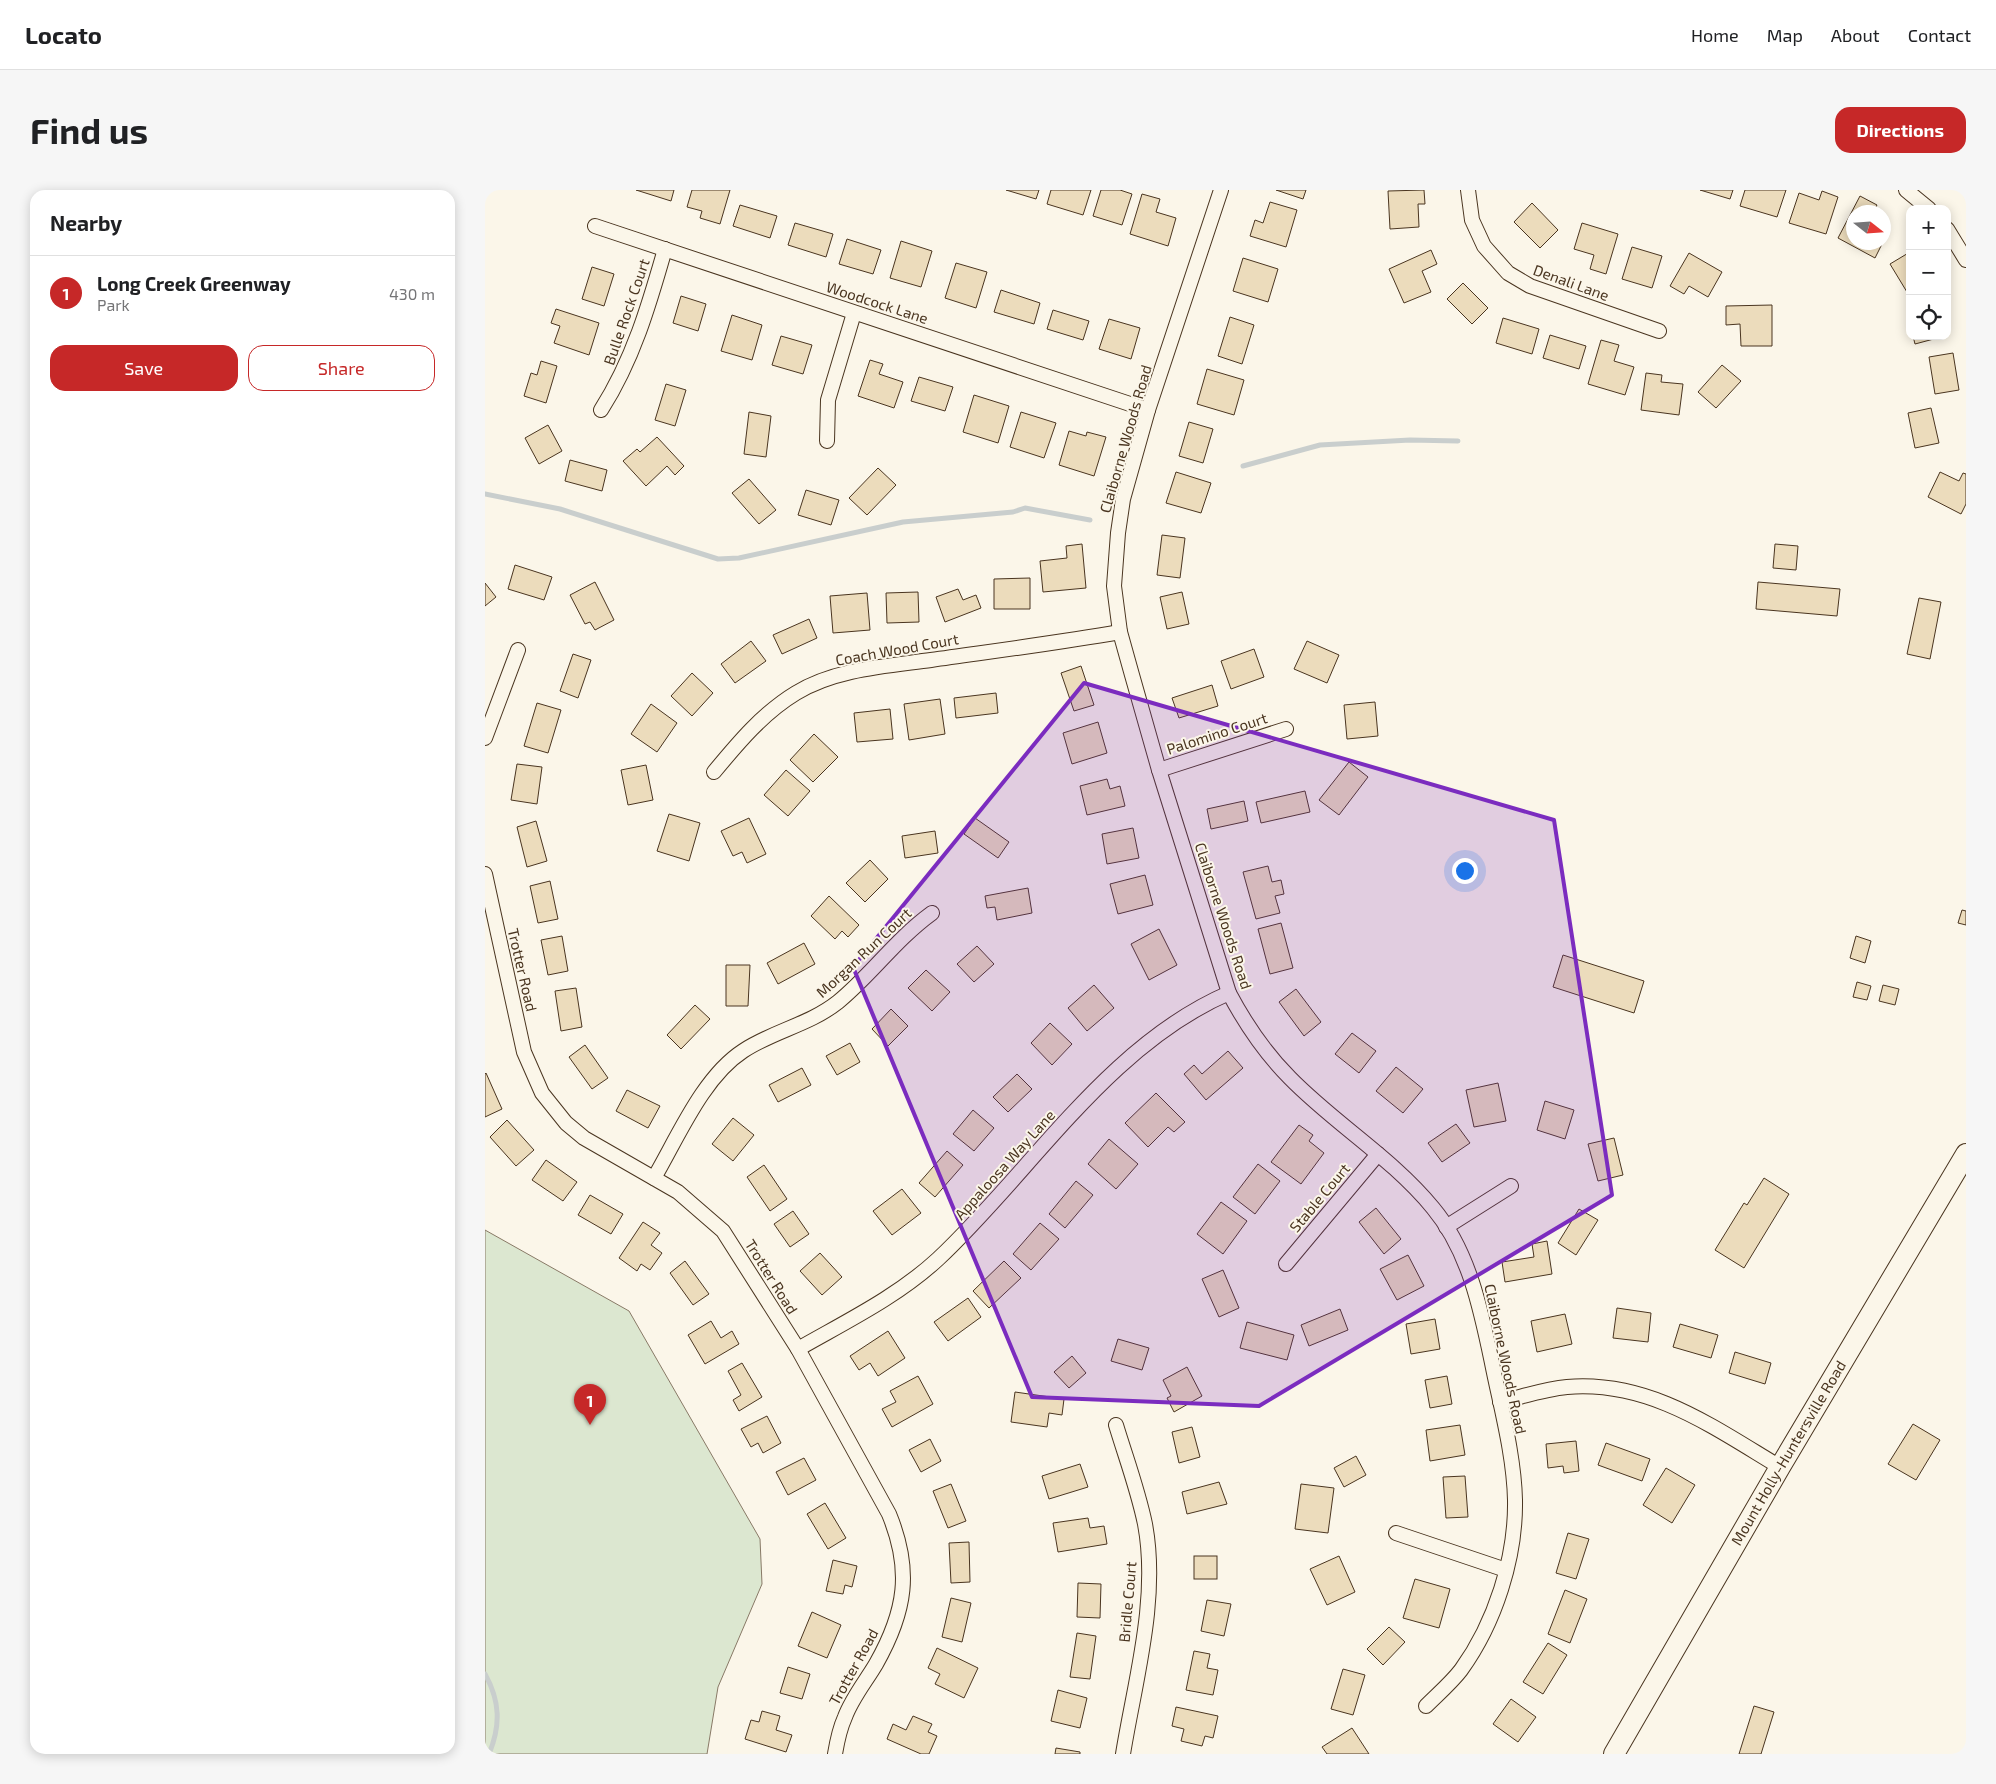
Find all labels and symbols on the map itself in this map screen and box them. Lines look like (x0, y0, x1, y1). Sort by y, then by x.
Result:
north arrow (1846, 205, 1891, 250)
street label: Bulle Rock Court (599, 256, 653, 367)
street label: Denali Lane (1531, 260, 1612, 304)
street label: Woodcock Lane (824, 277, 931, 327)
street label: Claiborne Woods Road (1095, 363, 1155, 515)
street label: Coach Wood Court (834, 629, 960, 669)
street label: Palomino Court (1164, 708, 1270, 758)
street label: Claiborne Woods Road (1192, 840, 1256, 991)
your location (1452, 858, 1478, 884)
street label: Morgan Run Court (812, 903, 915, 1001)
street label: Trotter Road (505, 926, 541, 1013)
street label: Appaloosa Way Lane (950, 1106, 1058, 1223)
street label: Stable Court (1285, 1159, 1353, 1235)
street label: Trotter Road (742, 1236, 802, 1317)
street label: Claiborne Woods Road (1481, 1282, 1531, 1436)
street label: Mount Holly-Huntersville Road (1727, 1357, 1849, 1548)
pin: 1 (574, 1384, 606, 1425)
street label: Bridle Court (1115, 1561, 1140, 1643)
street label: Trotter Road (825, 1625, 882, 1708)

